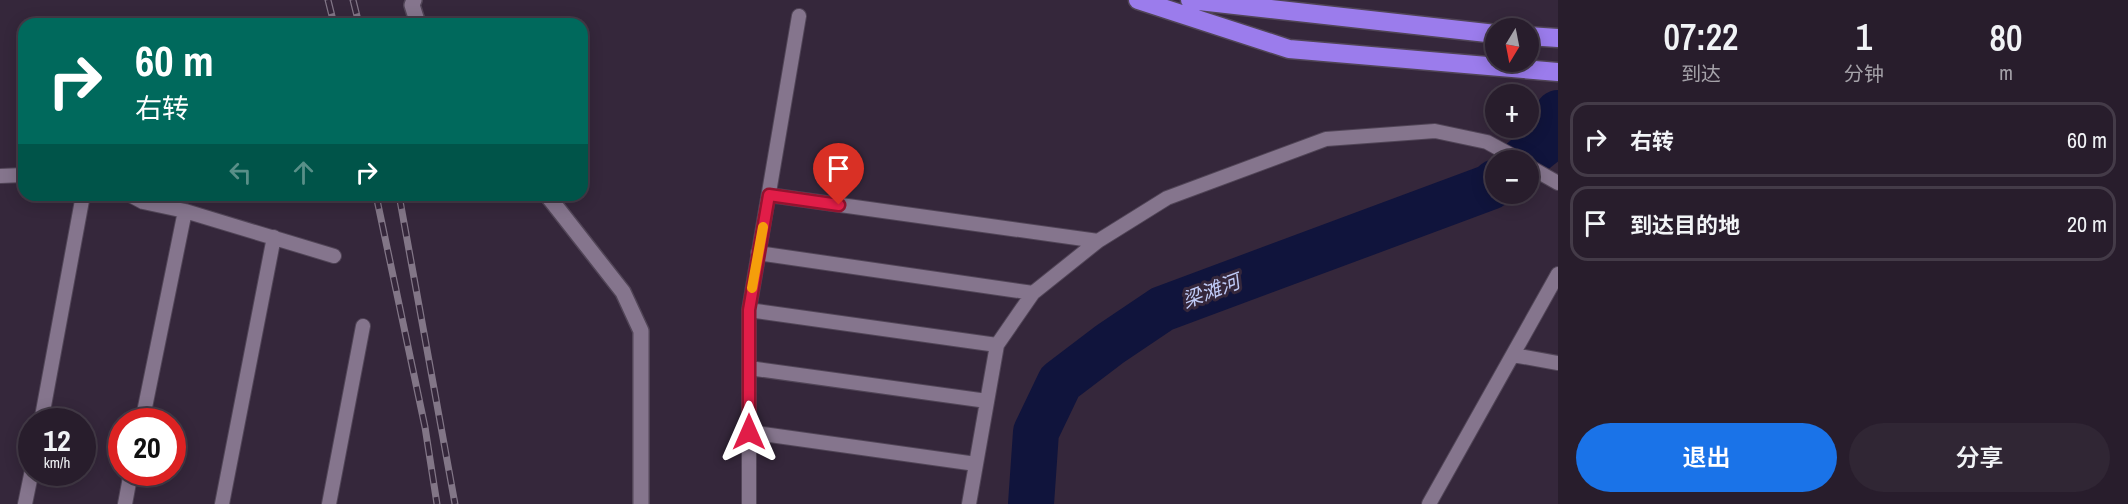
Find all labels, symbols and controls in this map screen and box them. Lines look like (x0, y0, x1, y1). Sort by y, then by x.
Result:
text: 07:22 (1664, 13, 1739, 61)
text: 1 (1856, 13, 1872, 61)
text: 80 (1990, 14, 2022, 62)
north arrow (1485, 18, 1539, 72)
map controls (1485, 18, 1539, 204)
text: 60 m (135, 33, 214, 89)
icon: right (36, 42, 114, 120)
text: m (1999, 59, 2013, 86)
text: 到达 (1681, 60, 1721, 87)
text: 分钟 (1844, 60, 1884, 87)
button: + (1485, 84, 1539, 138)
text: 右转 (135, 90, 189, 126)
icon: right (1579, 123, 1612, 156)
text: 60 m (2067, 125, 2107, 155)
text: 右转 (1630, 126, 1674, 156)
pin (813, 143, 864, 205)
button: − (1485, 150, 1539, 204)
icon: arrive (822, 152, 855, 185)
icon: left (224, 156, 257, 189)
icon: ahead (287, 156, 320, 189)
icon: right (350, 156, 383, 189)
icon: arrive (1579, 207, 1612, 240)
text: 20 m (2067, 209, 2107, 239)
text: 到达目的地 (1630, 210, 1740, 240)
water label: 梁滩河 (1178, 266, 1247, 314)
position arrow (717, 400, 781, 464)
speed limit sign: 20 (108, 408, 186, 486)
text: 12 (43, 420, 71, 460)
button: 退出 (1576, 423, 1837, 492)
button: 分享 (1849, 423, 2110, 492)
text: km/h (44, 452, 70, 473)

